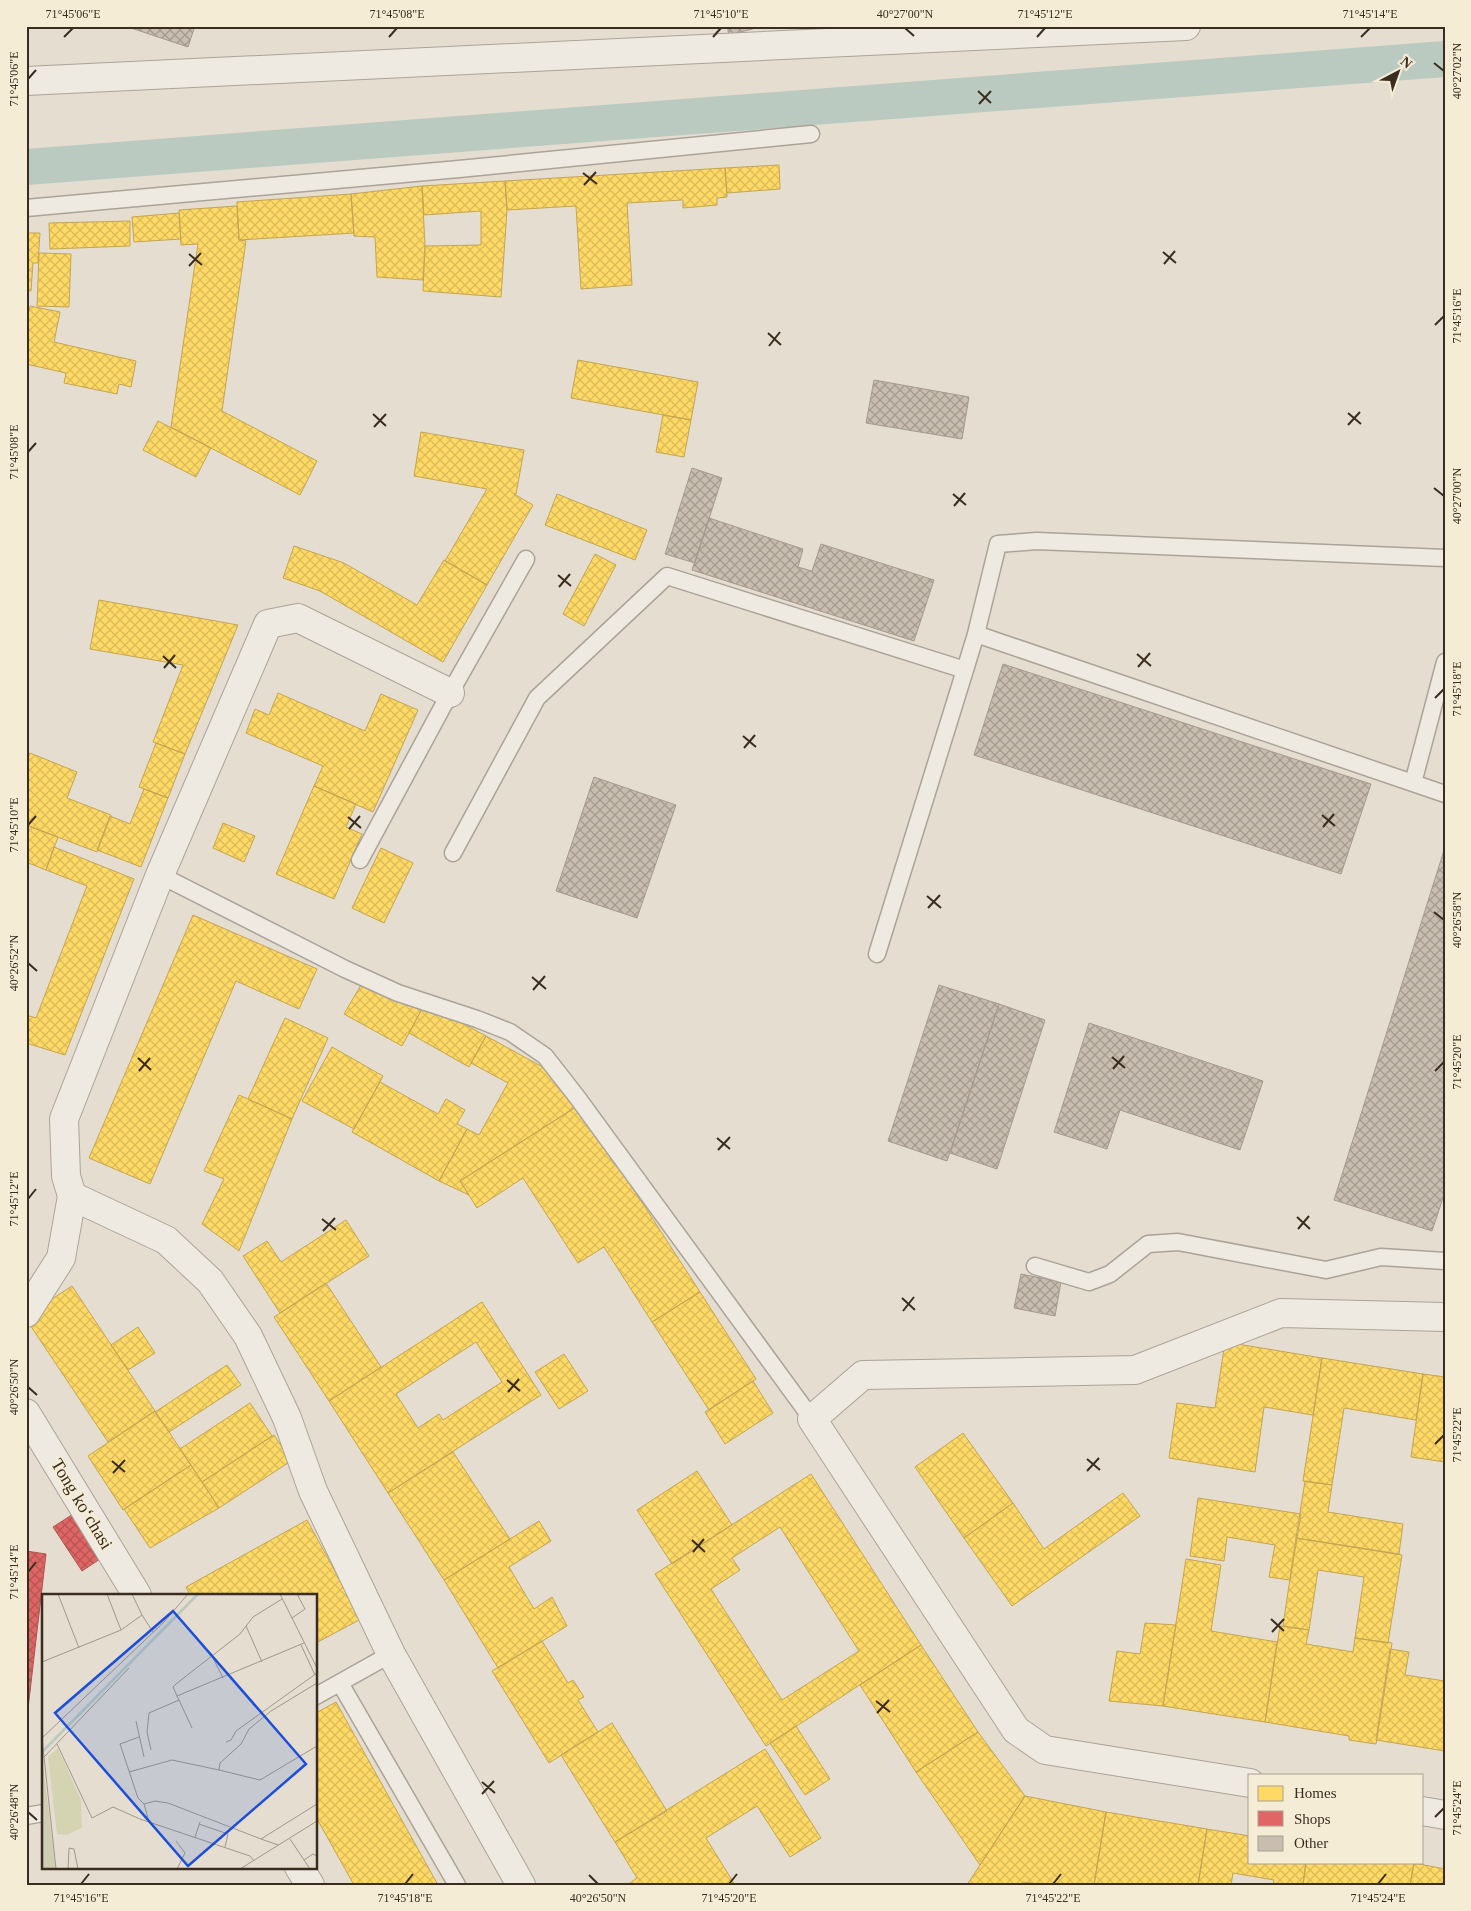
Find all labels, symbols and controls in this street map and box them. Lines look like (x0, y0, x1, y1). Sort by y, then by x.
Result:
text: 71°45'06"E (45, 7, 101, 21)
text: 71°45'08"E (369, 7, 425, 21)
text: 71°45'10"E (693, 7, 749, 21)
text: 40°27'00"N (877, 7, 934, 21)
text: 71°45'12"E (1017, 7, 1073, 21)
text: 71°45'14"E (1342, 7, 1398, 21)
text: 40°27'02"N (1450, 42, 1464, 99)
north arrow (1374, 48, 1424, 98)
text: 71°45'06"E (7, 51, 21, 107)
text: N (1397, 54, 1415, 72)
text: 71°45'16"E (1450, 288, 1464, 344)
text: 71°45'08"E (7, 424, 21, 480)
text: 40°27'00"N (1450, 467, 1464, 524)
text: 71°45'18"E (1450, 661, 1464, 717)
text: 71°45'10"E (7, 797, 21, 853)
text: 40°26'58"N (1450, 891, 1464, 948)
text: 40°26'52"N (7, 934, 21, 991)
text: 71°45'20"E (1450, 1034, 1464, 1090)
text: 71°45'12"E (7, 1171, 21, 1227)
text: 40°26'50"N (7, 1358, 21, 1415)
text: 71°45'22"E (1450, 1407, 1464, 1463)
street label: Tong koʻchasi (47, 1455, 117, 1553)
text: 71°45'14"E (7, 1544, 21, 1600)
inset map (42, 1594, 318, 1868)
legend (1248, 1774, 1424, 1864)
text: 71°45'24"E (1450, 1780, 1464, 1836)
text: 40°26'48"N (7, 1783, 21, 1840)
text: Homes (1294, 1785, 1337, 1801)
text: Shops (1294, 1811, 1331, 1827)
text: Other (1294, 1835, 1328, 1851)
text: 71°45'16"E (53, 1891, 109, 1905)
text: 71°45'18"E (377, 1891, 433, 1905)
text: 40°26'50"N (570, 1891, 627, 1905)
text: 71°45'20"E (701, 1891, 757, 1905)
text: 71°45'22"E (1025, 1891, 1081, 1905)
text: 71°45'24"E (1350, 1891, 1406, 1905)

